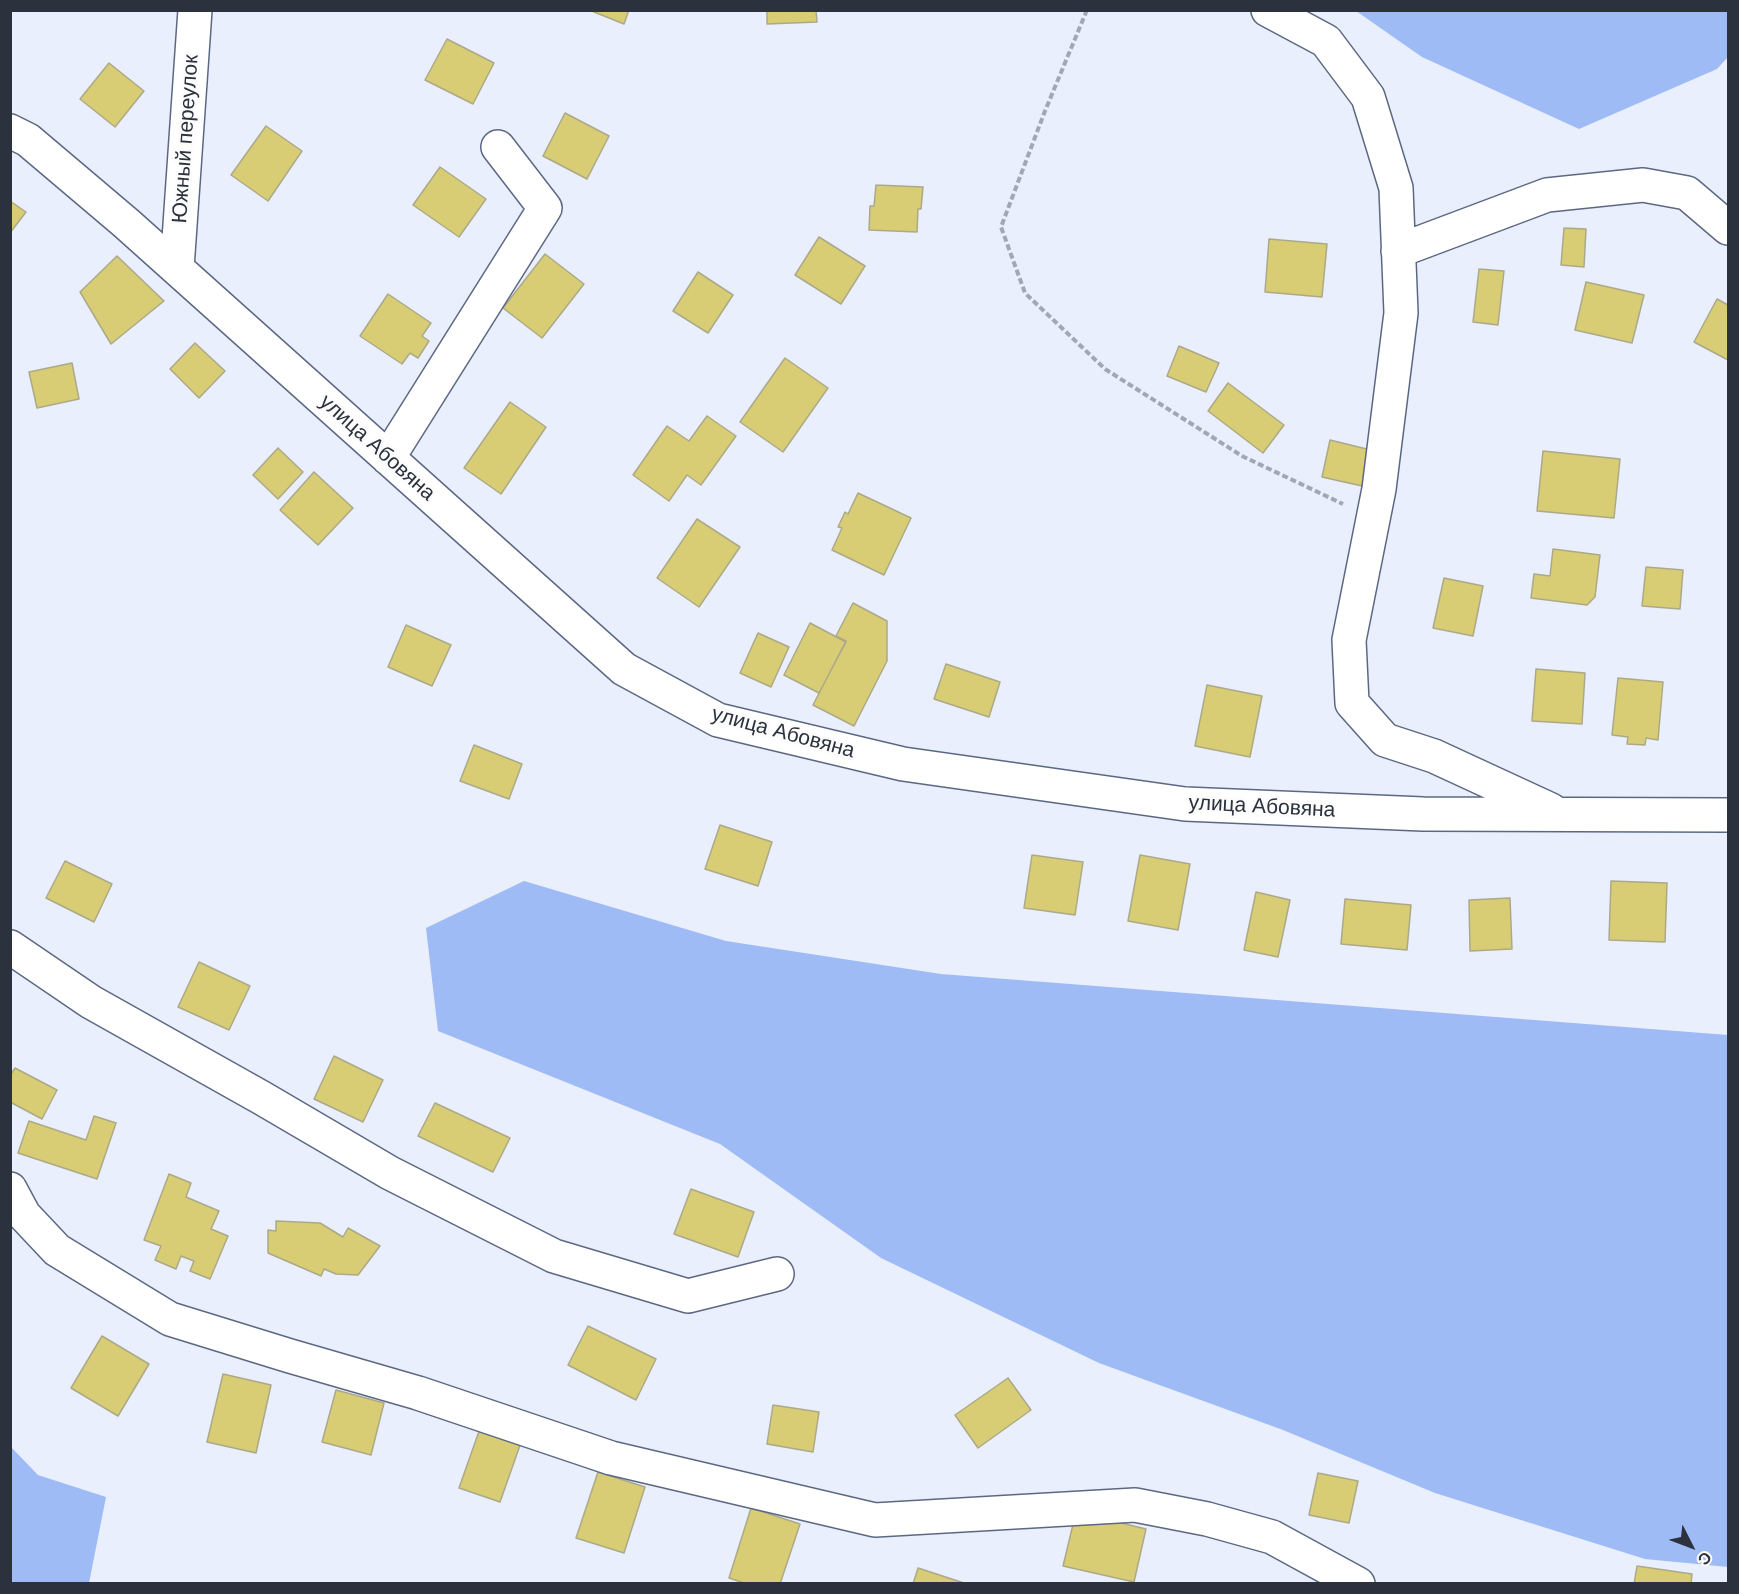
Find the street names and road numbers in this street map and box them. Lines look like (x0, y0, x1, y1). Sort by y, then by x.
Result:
street label: Южный переулок (168, 54, 204, 224)
street label: улица Абовяна (314, 390, 440, 506)
street label: улица Абовяна (709, 702, 857, 764)
street label: улица Абовяна (1188, 791, 1336, 823)

